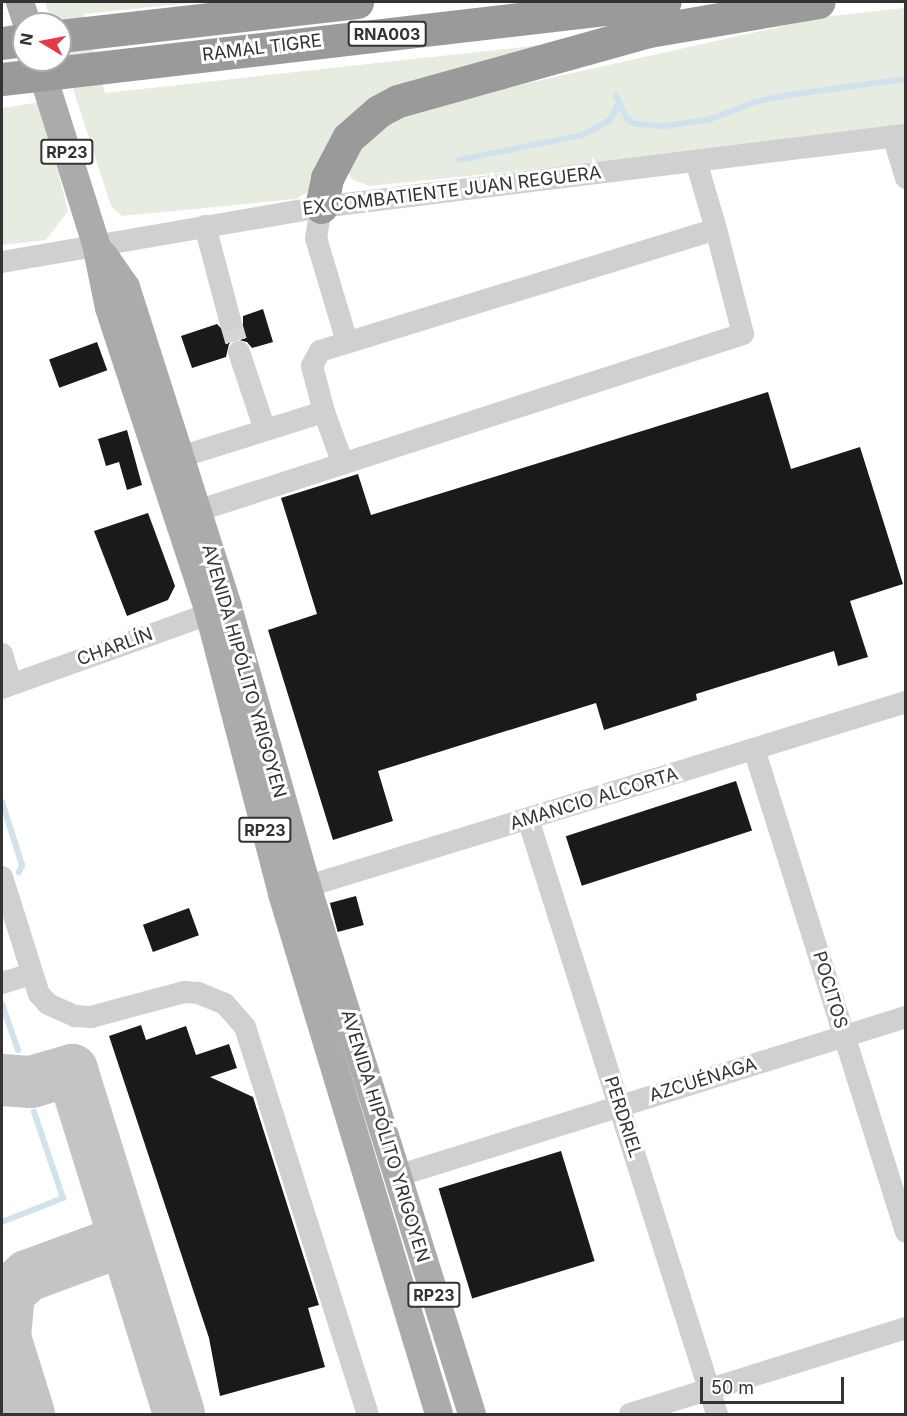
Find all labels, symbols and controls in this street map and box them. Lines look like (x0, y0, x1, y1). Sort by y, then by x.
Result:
north arrow (12, 12, 72, 72)
road number: RNA003 (346, 21, 428, 47)
street label: RAMAL TIGRE (201, 30, 323, 66)
text: N (15, 31, 37, 47)
road number: RP23 (40, 139, 94, 165)
street label: EX COMBATIENTE JUAN REGUERA (301, 162, 603, 220)
street label: AVENIDA HIPÓLITO YRIGOYEN (197, 542, 291, 800)
street label: CHARLÍN (74, 623, 156, 671)
street label: AMANCIO ALCORTA (507, 763, 681, 835)
road number: RP23 (238, 817, 292, 843)
street label: POCITOS (808, 949, 852, 1031)
street label: AVENIDA HIPÓLITO YRIGOYEN (336, 1007, 434, 1265)
street label: AZCUÉNAGA (647, 1053, 759, 1107)
street label: PERDRIEL (600, 1074, 646, 1160)
road number: RP23 (407, 1282, 461, 1308)
scale bar (703, 1365, 847, 1403)
text: 50 m (711, 1377, 754, 1398)

